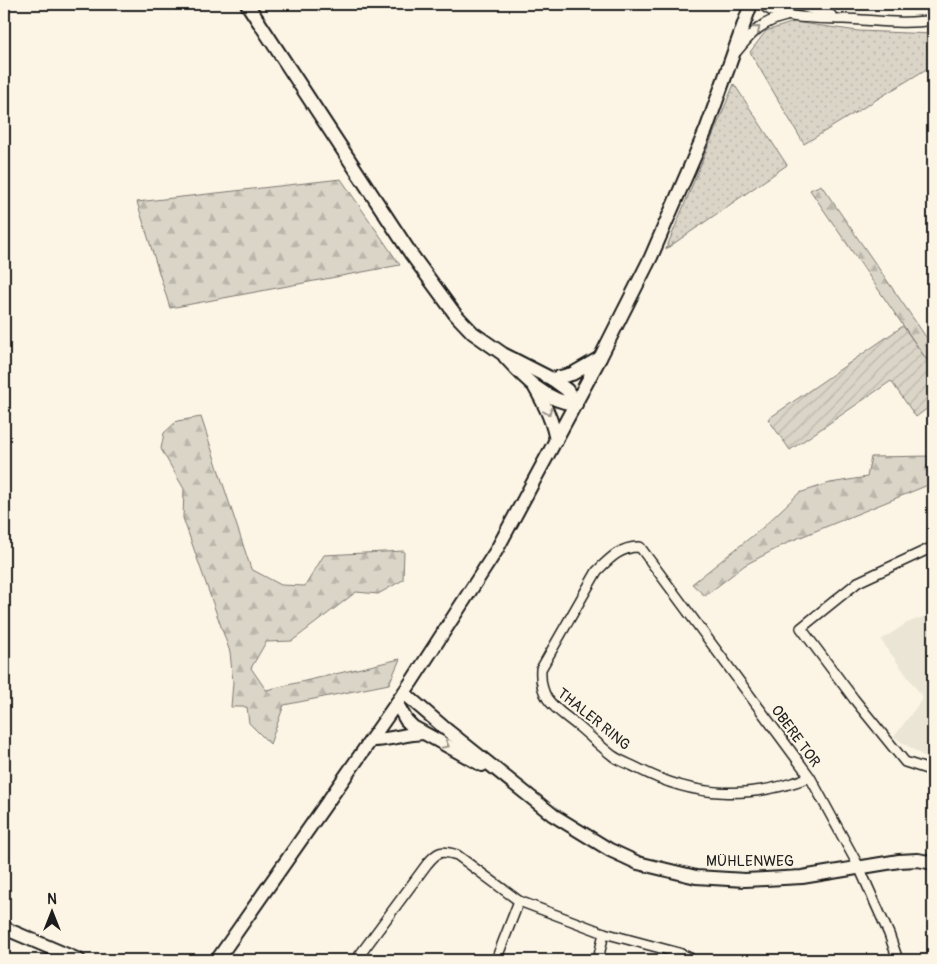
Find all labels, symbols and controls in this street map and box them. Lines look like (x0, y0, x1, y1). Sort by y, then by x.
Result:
one-way arrow (751, 26, 760, 35)
one-way arrow (541, 407, 552, 416)
street label: THALER RING (553, 684, 634, 755)
street label: OBERE TOR (767, 702, 825, 771)
one-way arrow (441, 739, 450, 749)
street label: MÜHLENWEG (706, 852, 794, 871)
north arrow (28, 886, 78, 936)
text: N (47, 891, 57, 908)

